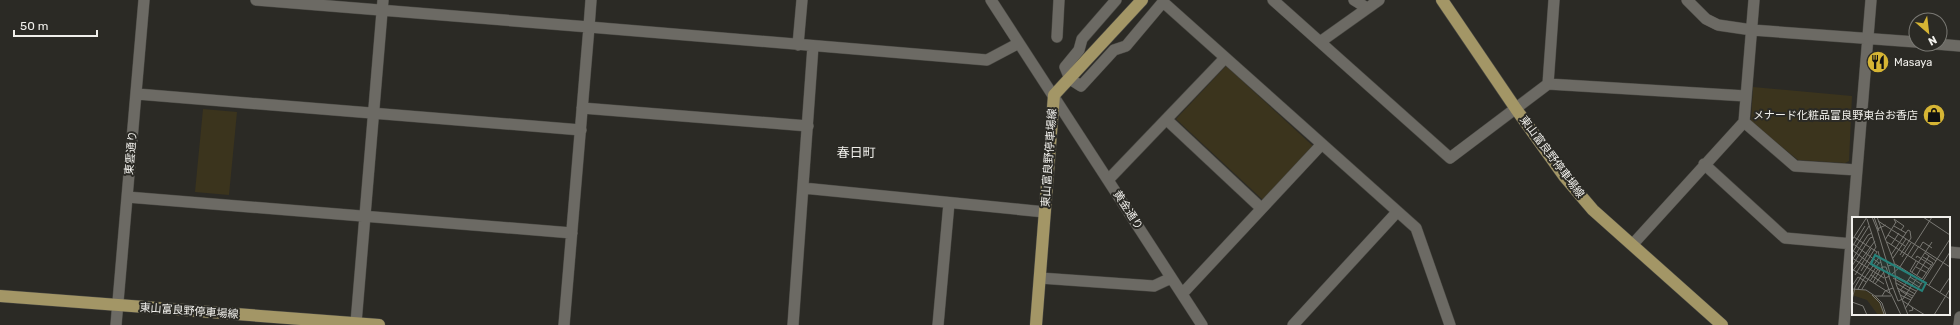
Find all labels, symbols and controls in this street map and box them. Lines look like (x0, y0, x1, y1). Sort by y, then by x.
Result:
scale bar (14, 12, 97, 38)
north arrow (1908, 12, 1948, 52)
text: 50 m (20, 19, 48, 33)
text: N (1926, 33, 1939, 48)
restaurant icon: Masaya (1865, 49, 1891, 75)
place label: Masaya (1894, 56, 1932, 69)
shop icon: メナード化粧品富良野東台お香店 (1921, 102, 1947, 128)
street label: 東山富良野停車場線 (1039, 108, 1059, 208)
place label: メナード化粧品富良野東台お香店 (1753, 109, 1918, 122)
street label: 東山富良野停車場線 (1517, 114, 1587, 200)
street label: 東雲通り (123, 131, 139, 175)
district label: 春日町 (836, 145, 876, 160)
street label: 黄金通り (1111, 188, 1145, 232)
inset map (1852, 217, 1950, 315)
street label: 東山富良野停車場線 (139, 301, 239, 321)

